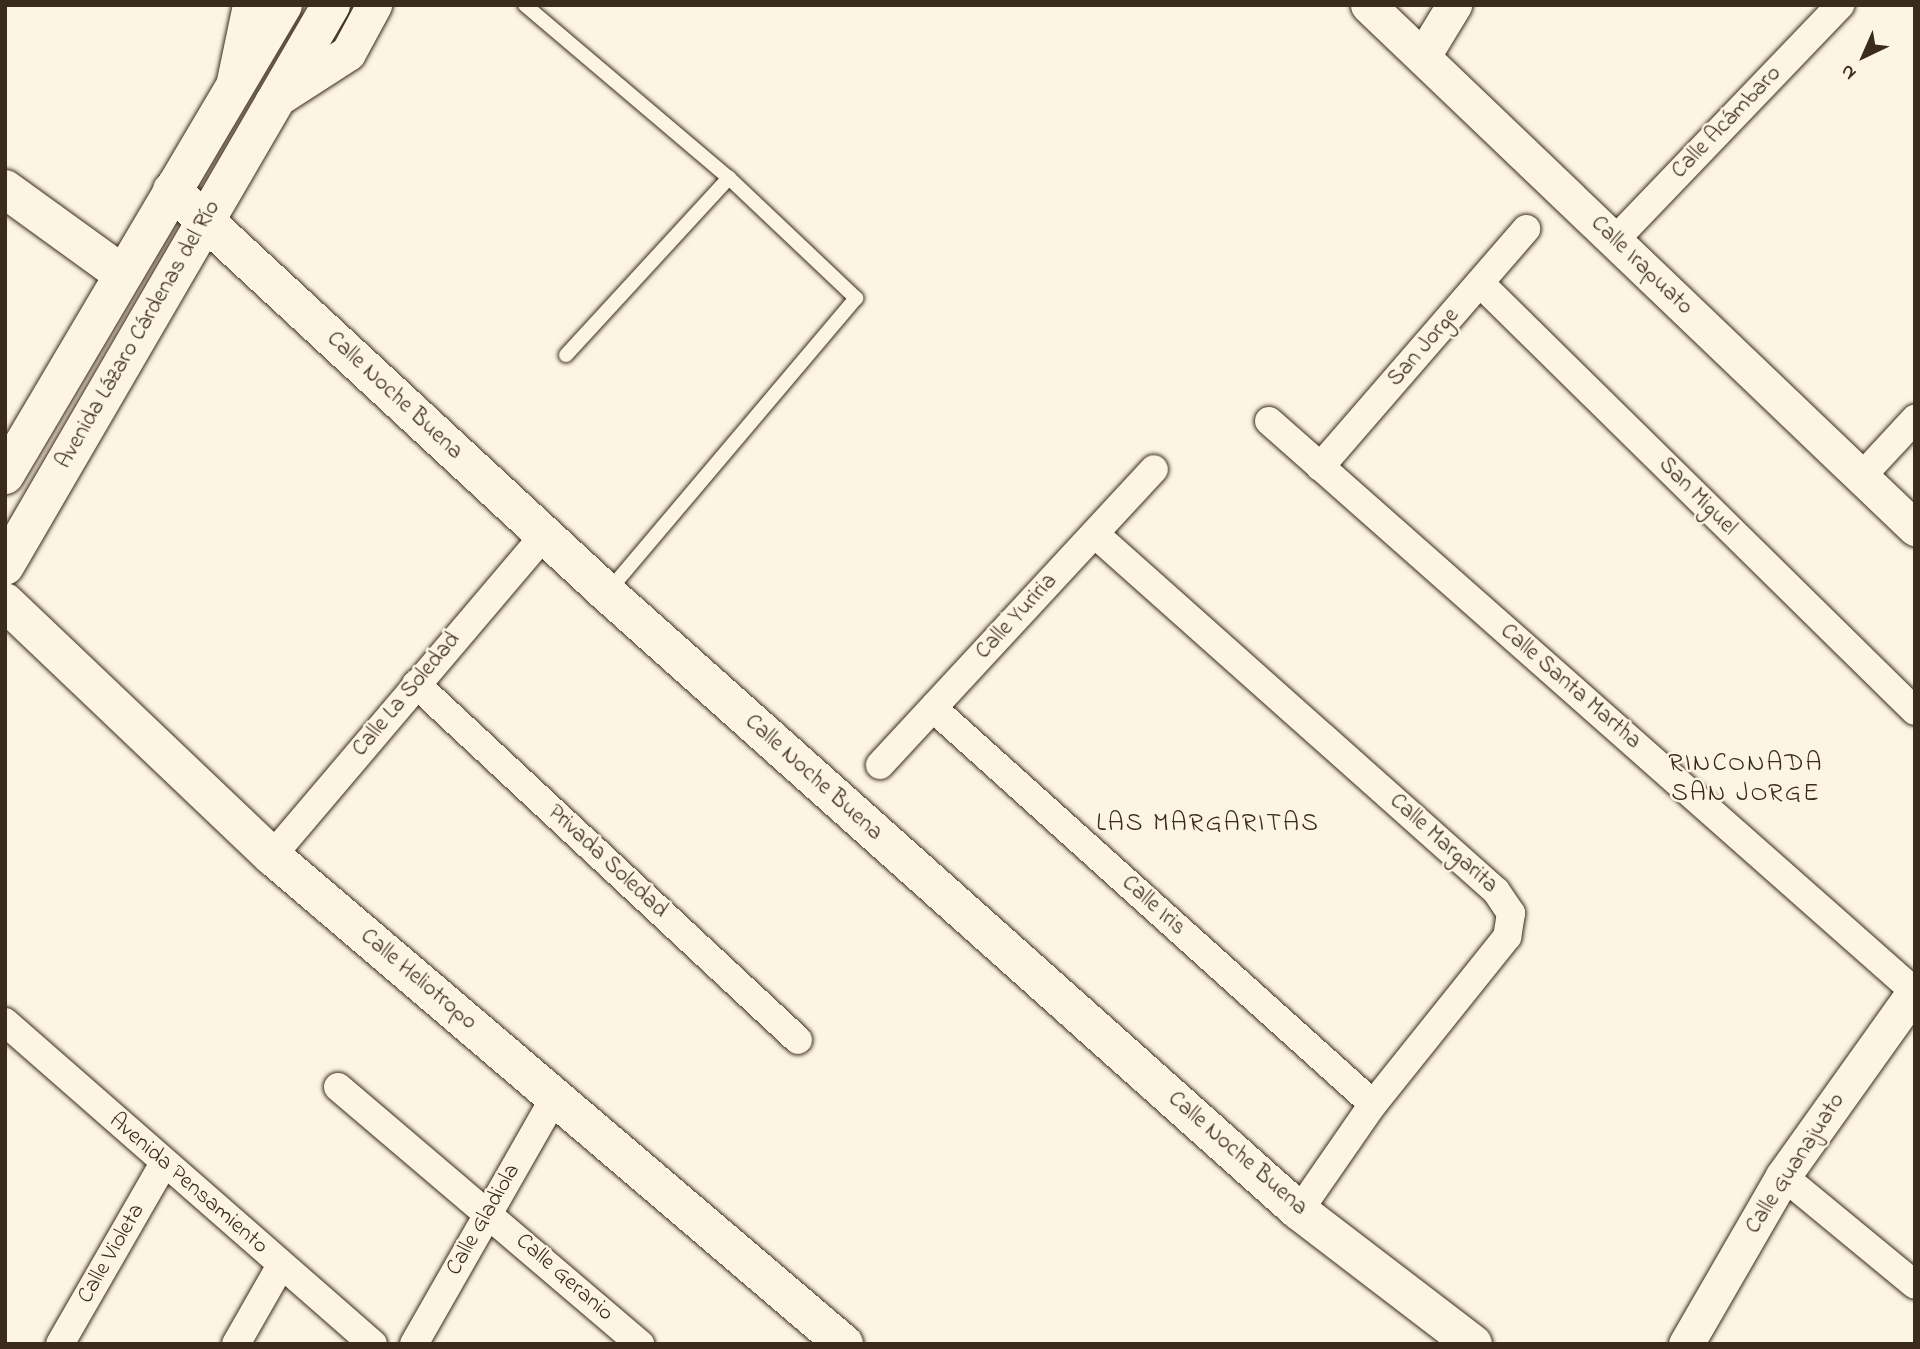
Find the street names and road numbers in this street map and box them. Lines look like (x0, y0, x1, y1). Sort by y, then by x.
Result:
street label: Calle Acámbaro (1666, 61, 1788, 185)
street label: Avenida Lázaro Cárdenas del Río (51, 196, 227, 474)
street label: Calle Irapuato (1584, 210, 1698, 322)
street label: San Jorge (1382, 303, 1466, 393)
street label: Calle Noche Buena (320, 326, 468, 466)
street label: San Miguel (1652, 452, 1742, 542)
street label: Calle Yuriria (970, 568, 1064, 666)
street label: Calle Santa Martha (1494, 618, 1646, 756)
street label: Calle La Soledad (347, 627, 467, 763)
street label: Calle Noche Buena (738, 709, 888, 847)
street label: Calle Margarita (1383, 788, 1503, 900)
street label: Privada Soledad (541, 799, 673, 925)
street label: Calle Iris (1115, 870, 1191, 942)
street label: Calle Heliotropo (354, 923, 482, 1037)
street label: Calle Noche Buena (1161, 1086, 1313, 1222)
street label: Calle Guanajuato (1740, 1088, 1852, 1240)
street label: Avenida Pensamiento (103, 1107, 273, 1261)
street label: Calle Gladiola (441, 1159, 527, 1281)
street label: Calle Violeta (72, 1199, 152, 1309)
street label: Calle Geranio (509, 1228, 619, 1328)

